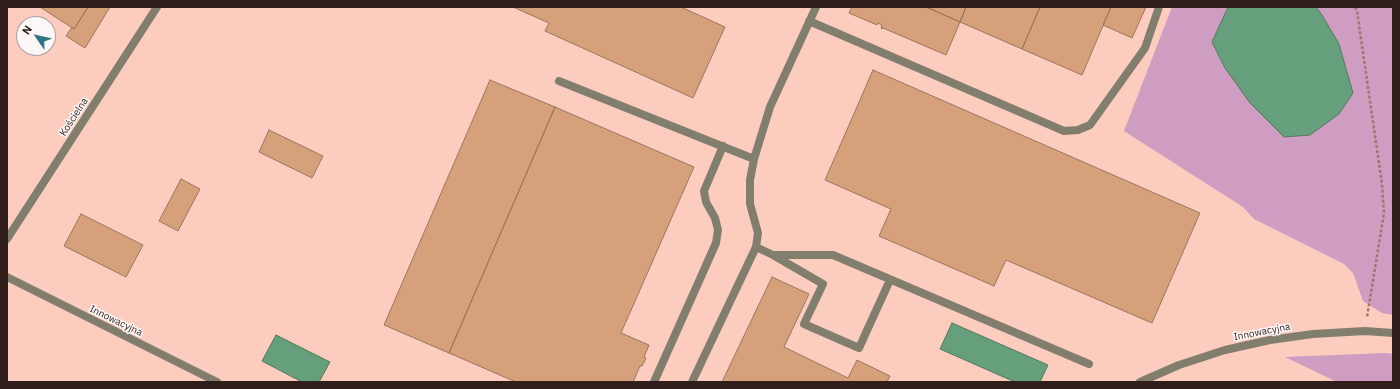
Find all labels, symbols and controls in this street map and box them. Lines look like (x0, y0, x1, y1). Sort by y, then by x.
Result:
north arrow (16, 16, 56, 56)
text: N (19, 23, 35, 37)
street label: Kościelna (57, 96, 91, 138)
street label: Innowacyjna (88, 303, 144, 339)
street label: Innowacyjna (1233, 321, 1291, 343)

